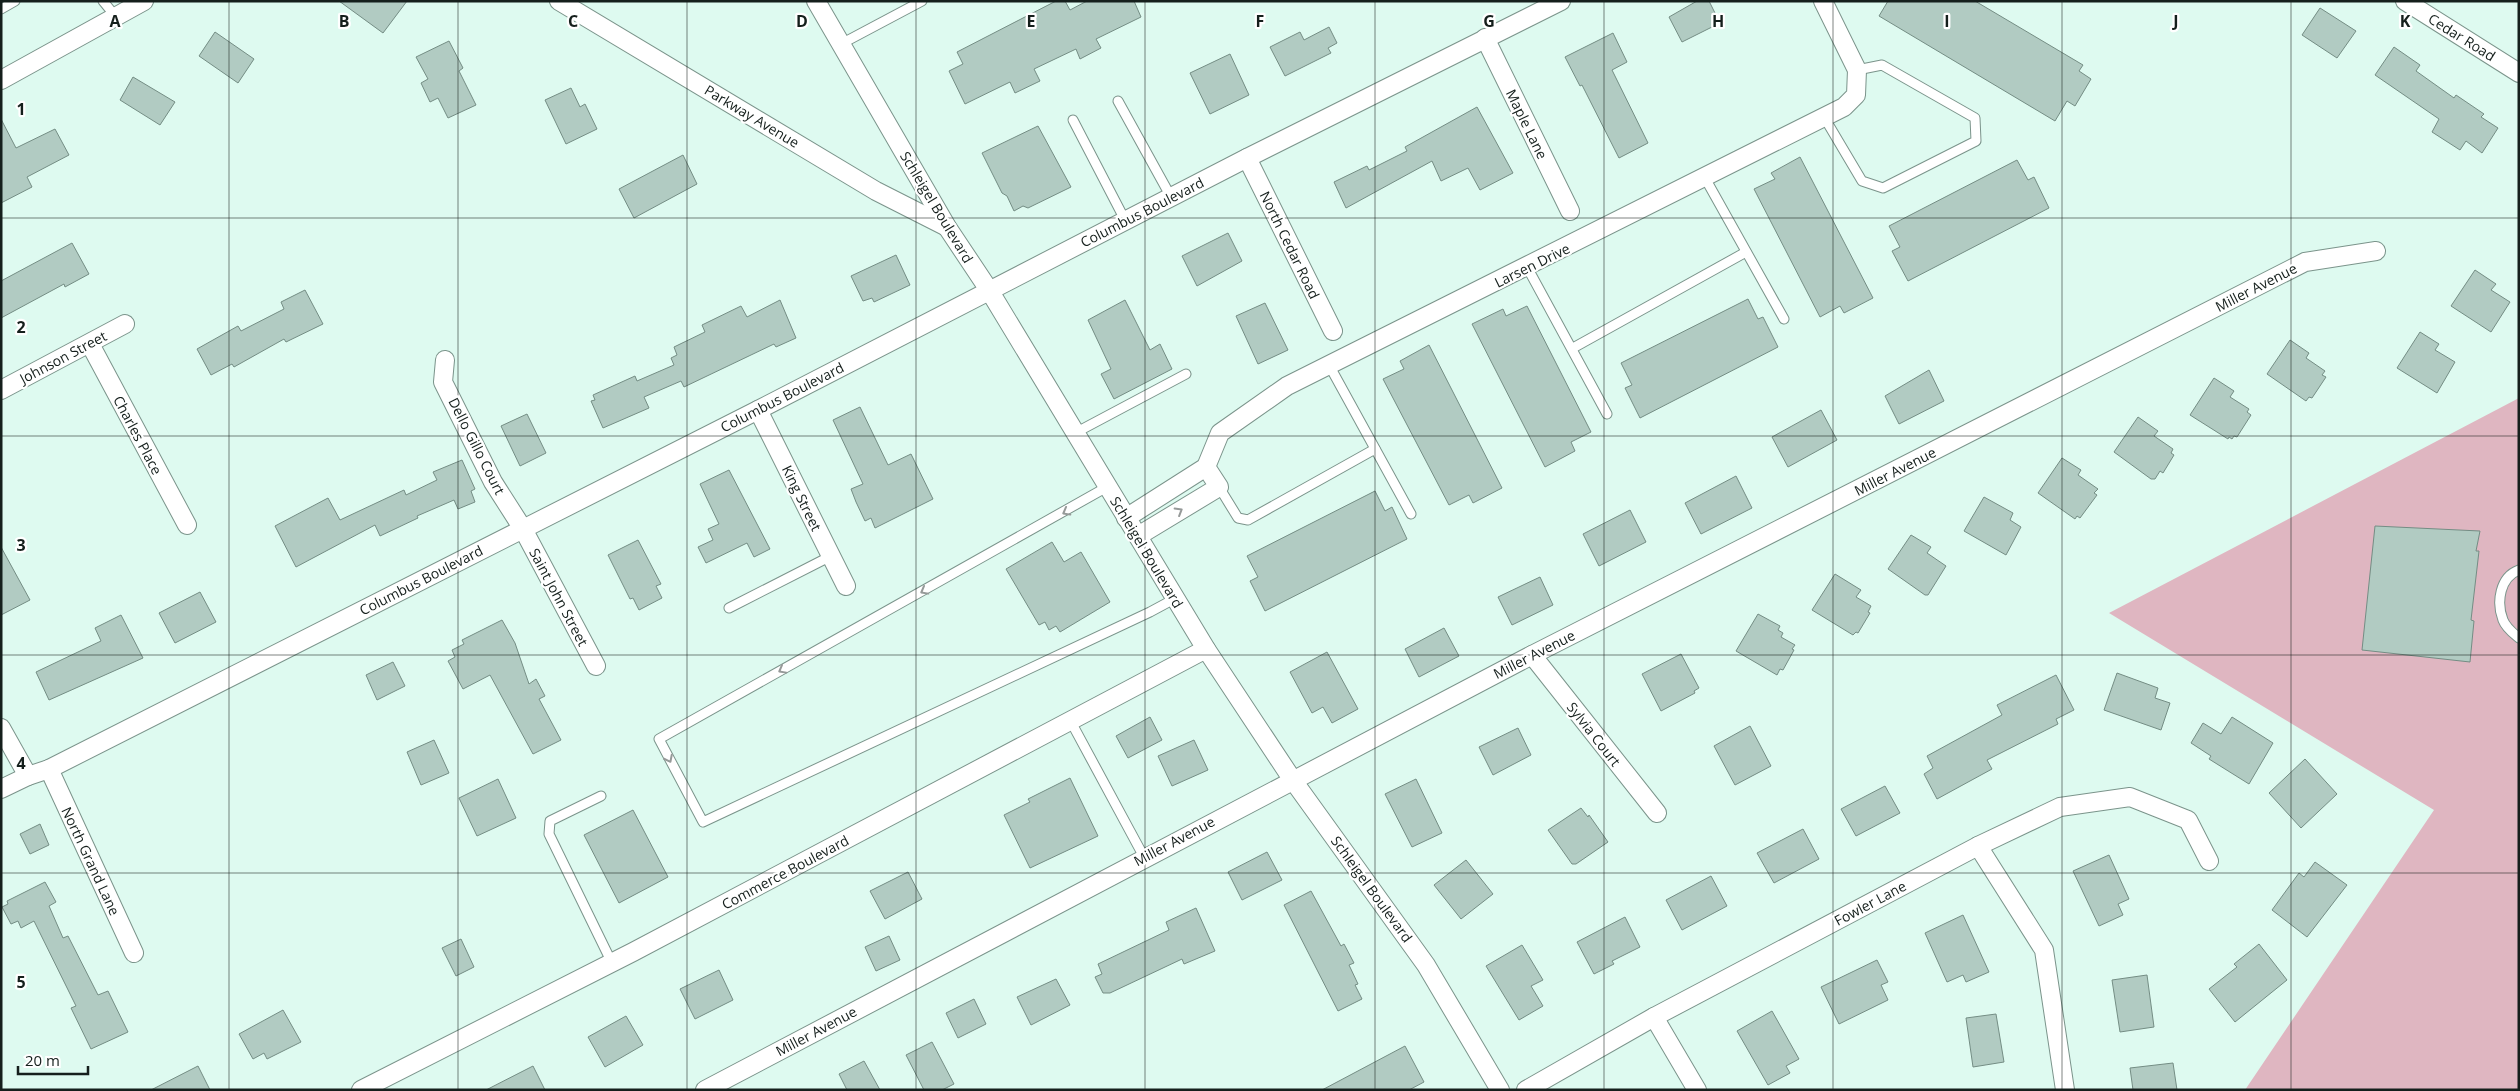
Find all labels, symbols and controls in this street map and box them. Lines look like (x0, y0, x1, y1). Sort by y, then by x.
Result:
street label: Cedar Road (2425, 9, 2499, 65)
text: A (109, 10, 121, 32)
text: B (339, 10, 349, 32)
text: C (568, 10, 578, 32)
text: D (796, 10, 808, 32)
text: E (1027, 10, 1036, 32)
text: F (1256, 10, 1264, 32)
text: G (1483, 10, 1495, 32)
text: H (1712, 10, 1724, 32)
text: I (1944, 10, 1950, 32)
text: J (2171, 10, 2179, 32)
text: K (2400, 10, 2411, 32)
street label: Parkway Avenue (701, 80, 803, 152)
street label: Maple Lane (1502, 86, 1552, 162)
text: 1 (16, 98, 26, 120)
street label: Schleigel Boulevard (896, 148, 978, 266)
street label: Columbus Boulevard (1077, 173, 1207, 251)
street label: North Cedar Road (1256, 188, 1324, 302)
street label: Larsen Drive (1491, 238, 1573, 291)
street label: Miller Avenue (2212, 258, 2300, 316)
text: 2 (16, 316, 26, 338)
street label: Johnson Street (14, 326, 110, 389)
street label: Columbus Boulevard (717, 358, 847, 436)
street label: Charles Place (109, 392, 167, 478)
street label: Dello Gillo Court (444, 394, 510, 498)
street label: Miller Avenue (1851, 442, 1939, 500)
street label: King Street (778, 462, 826, 534)
street label: Schleigel Boulevard (1106, 493, 1188, 611)
one-way arrow (1062, 505, 1071, 515)
one-way arrow (1174, 507, 1183, 517)
text: 3 (16, 534, 26, 556)
street label: Columbus Boulevard (356, 541, 486, 619)
street label: Saint John Street (525, 545, 593, 649)
one-way arrow (920, 585, 929, 595)
street label: Miller Avenue (1490, 625, 1578, 683)
one-way arrow (778, 664, 787, 674)
street label: Sylvia Court (1563, 698, 1625, 770)
text: 4 (16, 752, 26, 774)
one-way arrow (663, 753, 673, 762)
street label: North Grand Lane (57, 804, 125, 919)
street label: Miller Avenue (1130, 812, 1218, 870)
street label: Commerce Boulevard (718, 830, 852, 914)
street label: Schleigel Boulevard (1327, 832, 1417, 946)
street label: Fowler Lane (1831, 876, 1909, 930)
text: 5 (16, 971, 26, 993)
street label: Miller Avenue (772, 1002, 860, 1060)
scale bar (18, 1044, 88, 1076)
text: 20 m (25, 1050, 60, 1070)

